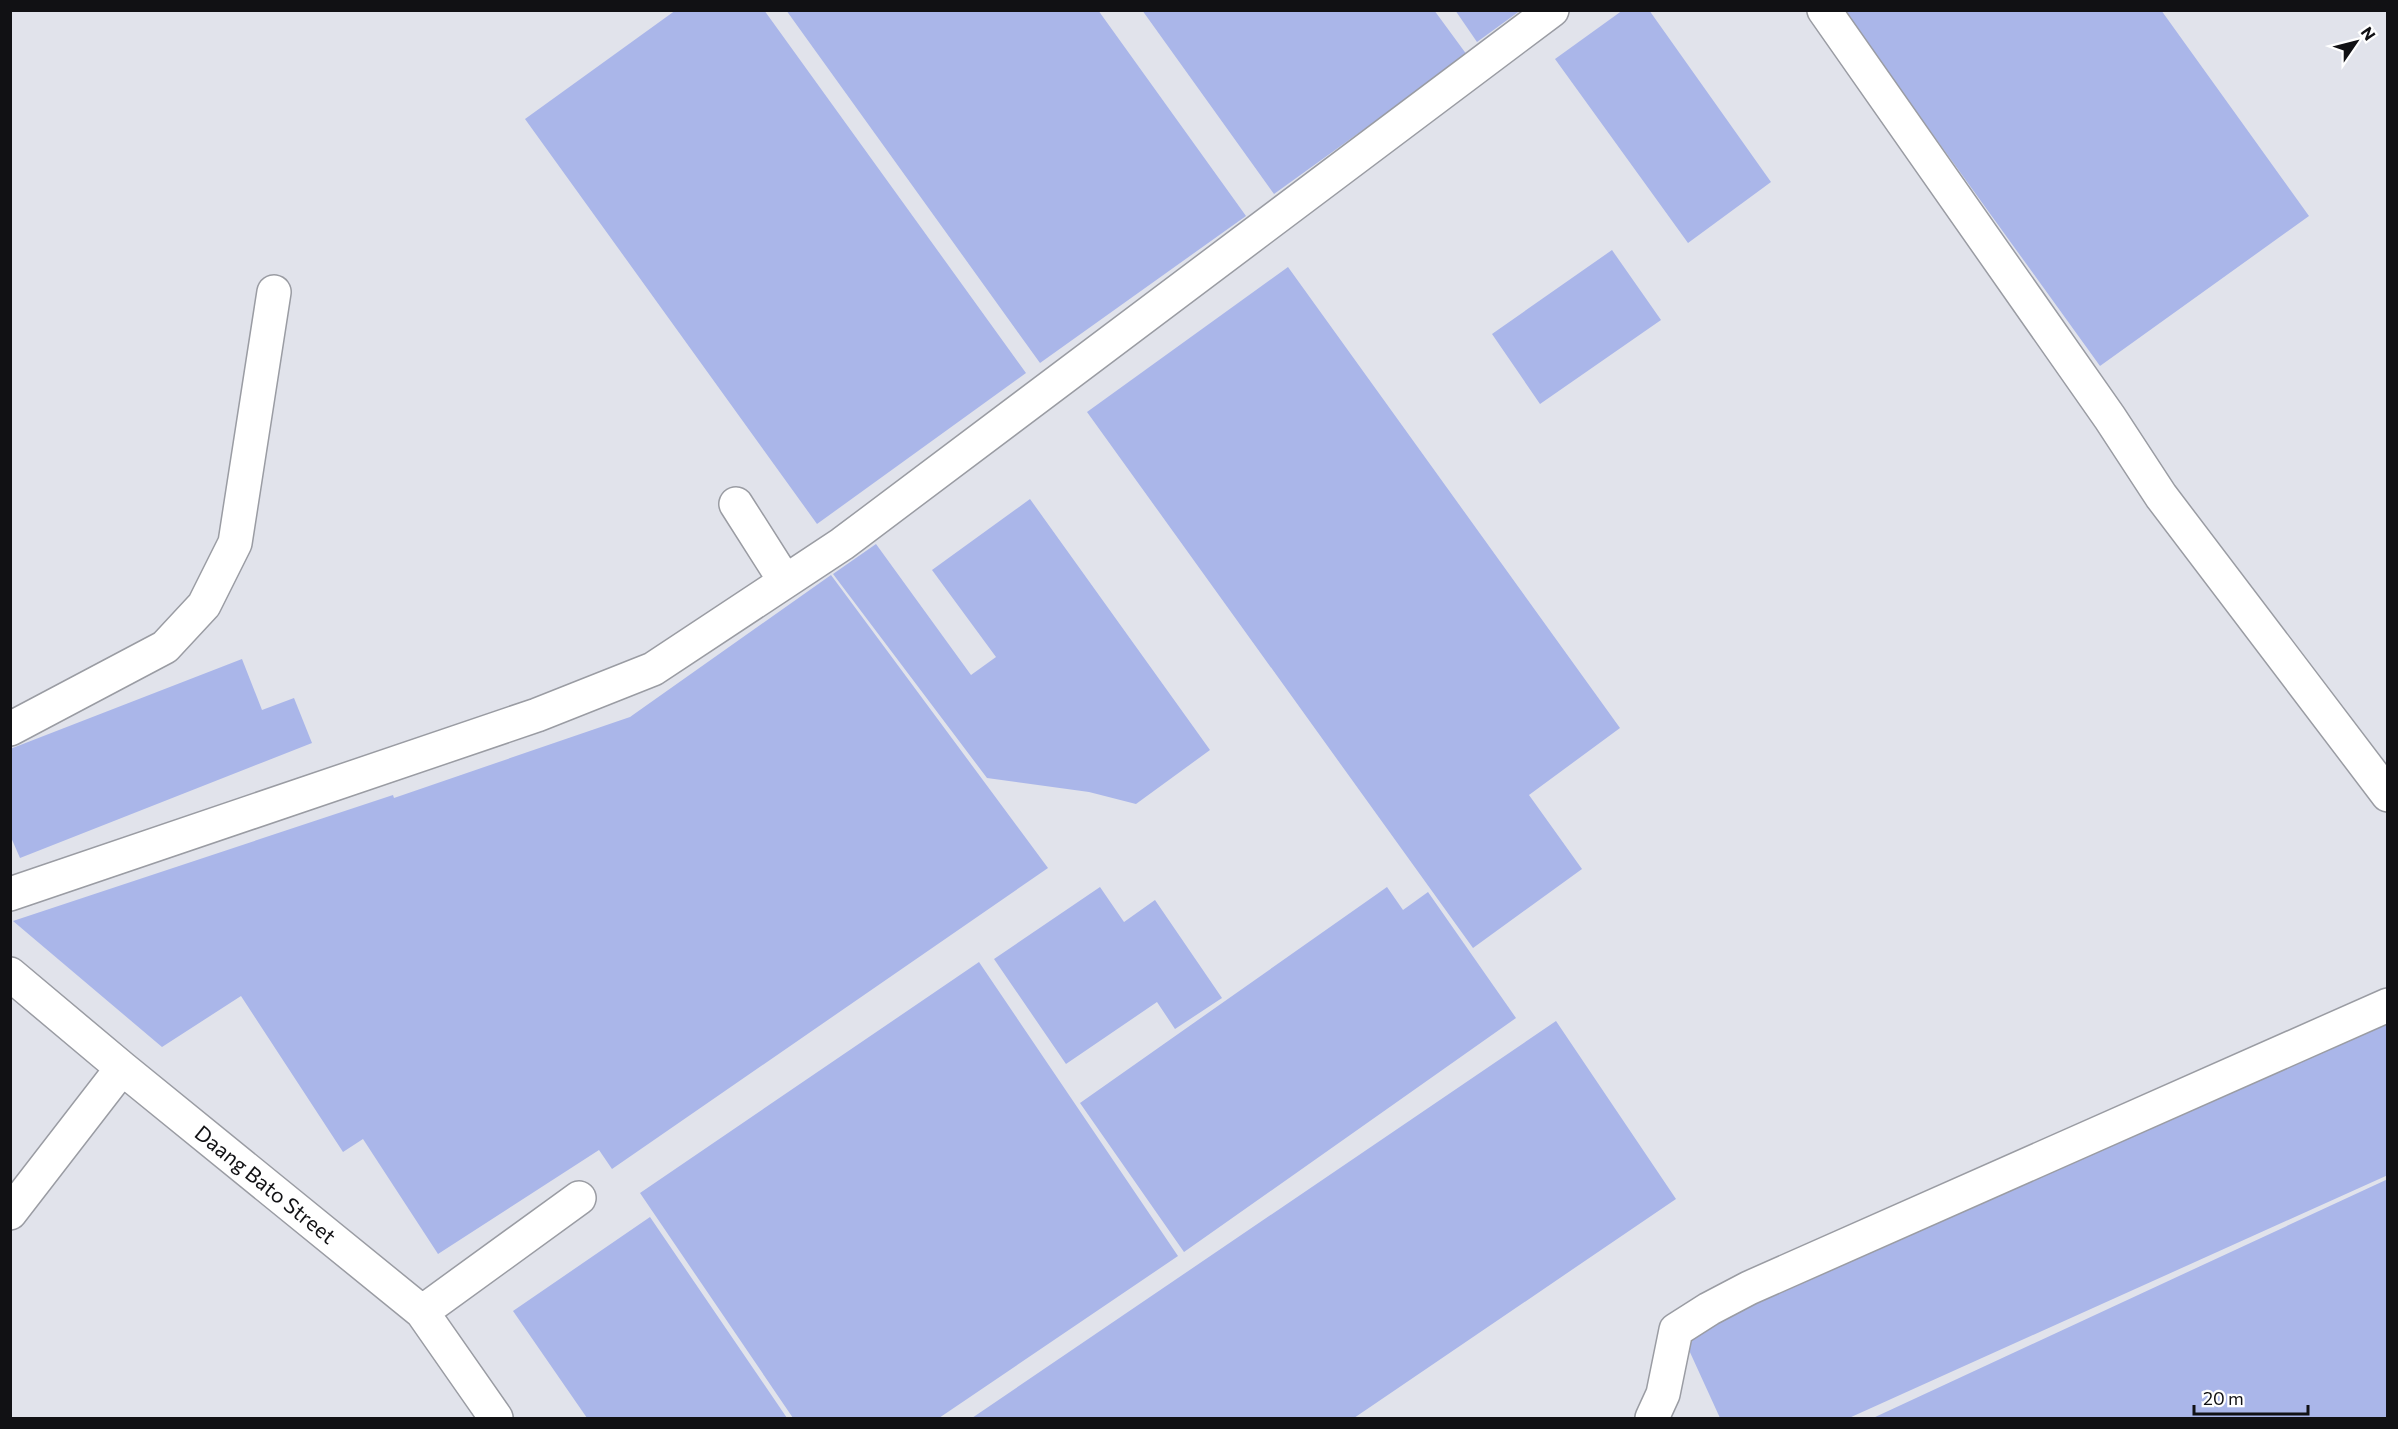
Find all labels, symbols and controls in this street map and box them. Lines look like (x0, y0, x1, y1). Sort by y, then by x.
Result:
north arrow (2326, 12, 2386, 72)
text: N (2357, 23, 2380, 43)
street label: Daang Bato Street (191, 1119, 341, 1248)
scale bar (2194, 1378, 2308, 1416)
text: 20 m (2203, 1387, 2244, 1409)

